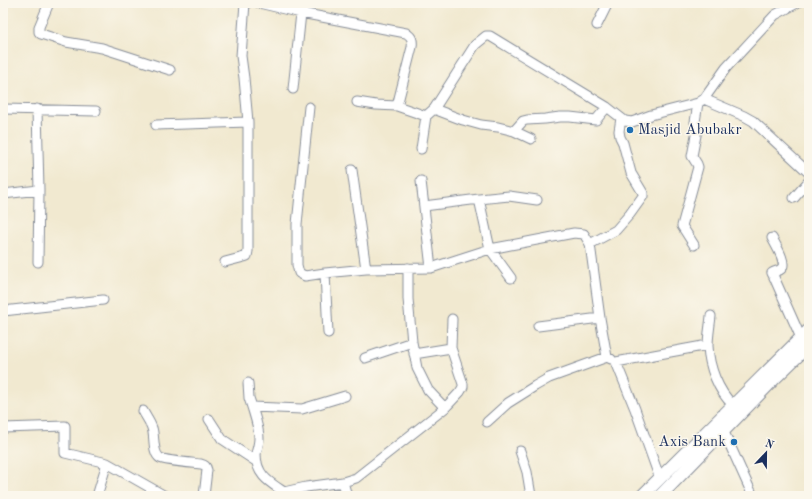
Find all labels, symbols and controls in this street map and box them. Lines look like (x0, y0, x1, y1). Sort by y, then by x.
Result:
place label: Masjid Abubakr (638, 123, 742, 138)
marker: Masjid Abubakr (625, 125, 635, 135)
north arrow (746, 433, 786, 473)
place label: Axis Bank (658, 435, 726, 450)
marker: Axis Bank (729, 437, 739, 447)
text: N (763, 438, 776, 452)

